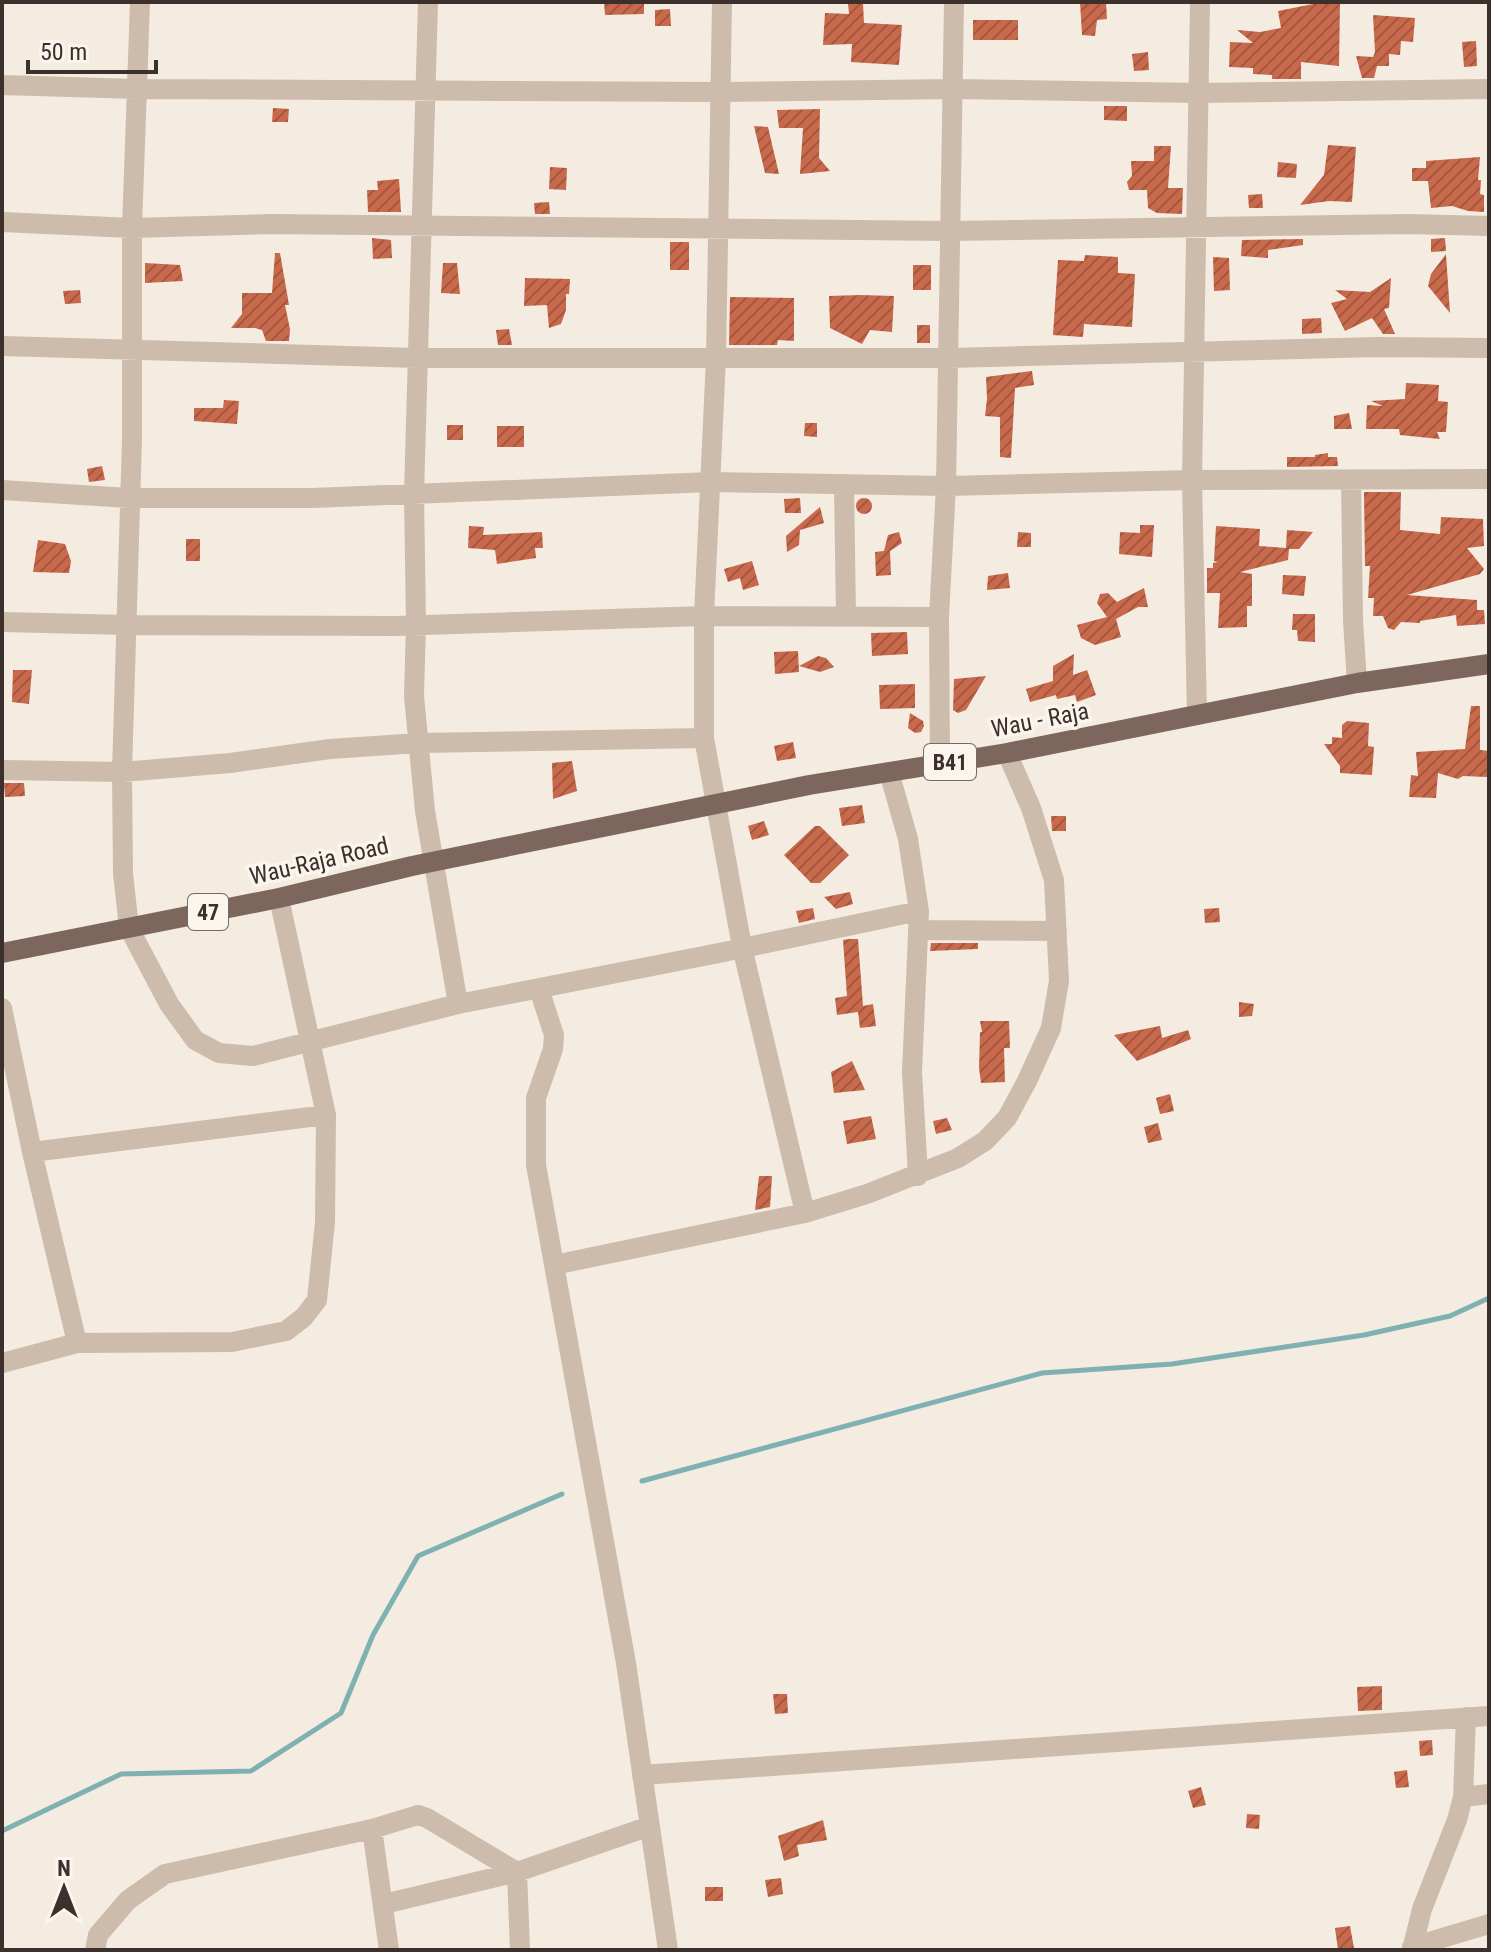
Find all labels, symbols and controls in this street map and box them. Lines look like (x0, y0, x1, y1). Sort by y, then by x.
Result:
scale bar (28, 24, 156, 74)
text: 50 m (40, 38, 87, 66)
street label: Wau - Raja (989, 697, 1091, 743)
road number: B41 (924, 744, 976, 780)
street label: Wau-Raja Road (247, 831, 391, 891)
road number: 47 (188, 894, 228, 930)
north arrow (24, 1848, 104, 1928)
text: N (57, 1856, 71, 1881)

